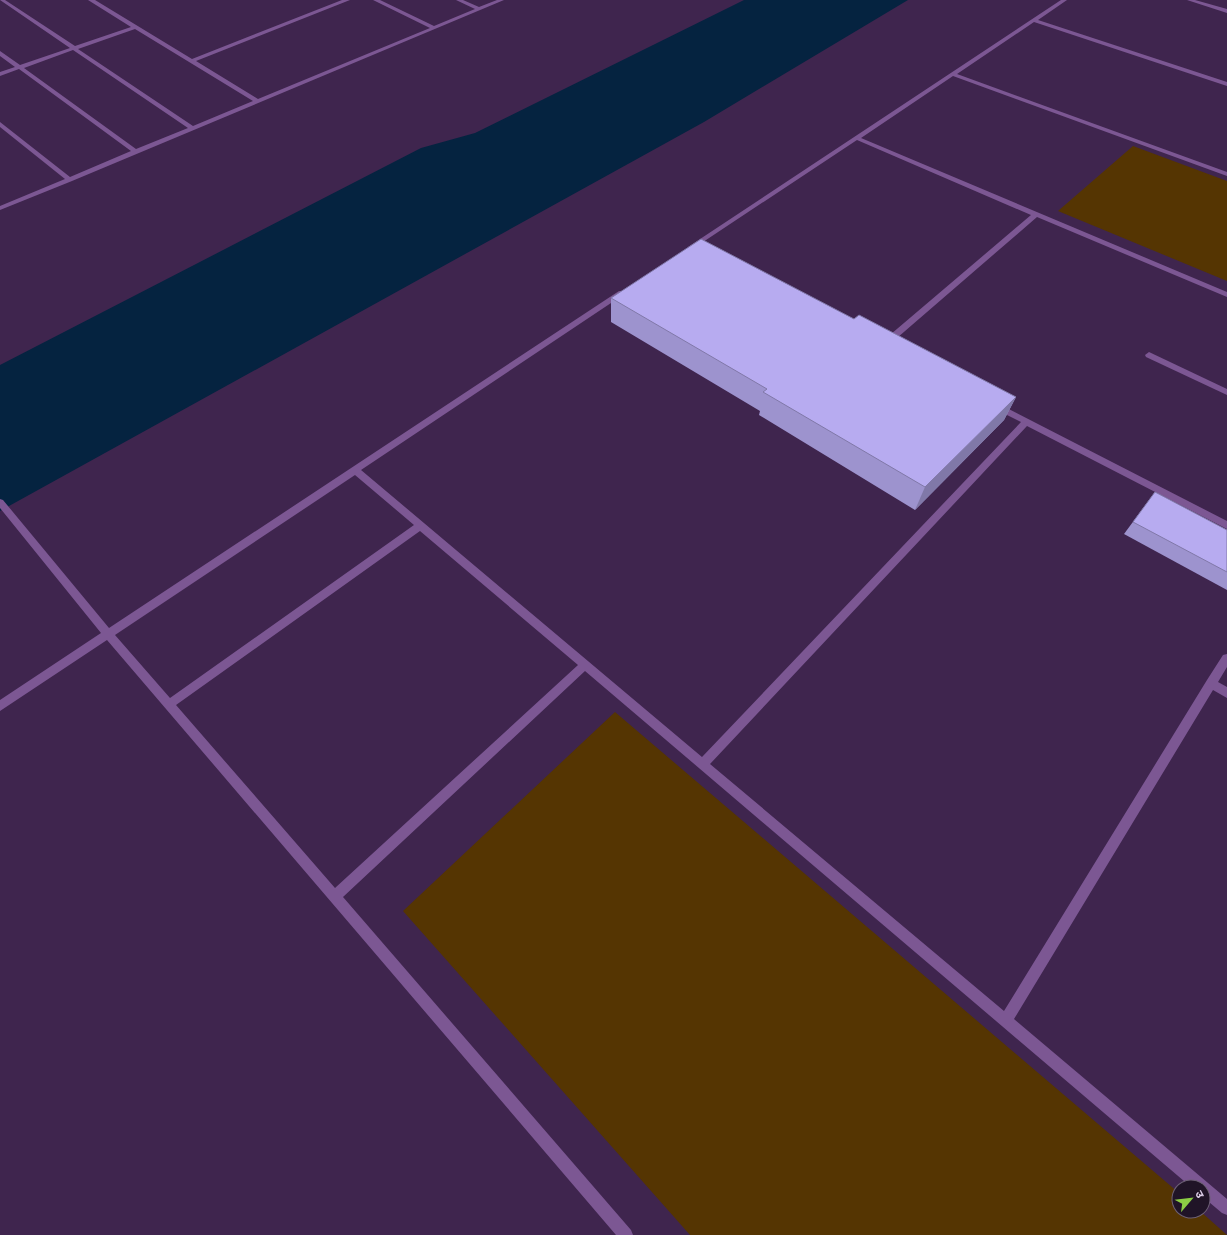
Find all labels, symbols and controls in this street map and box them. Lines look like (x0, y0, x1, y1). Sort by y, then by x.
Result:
north arrow (1171, 1179, 1211, 1219)
text: उ (1192, 1188, 1208, 1201)

